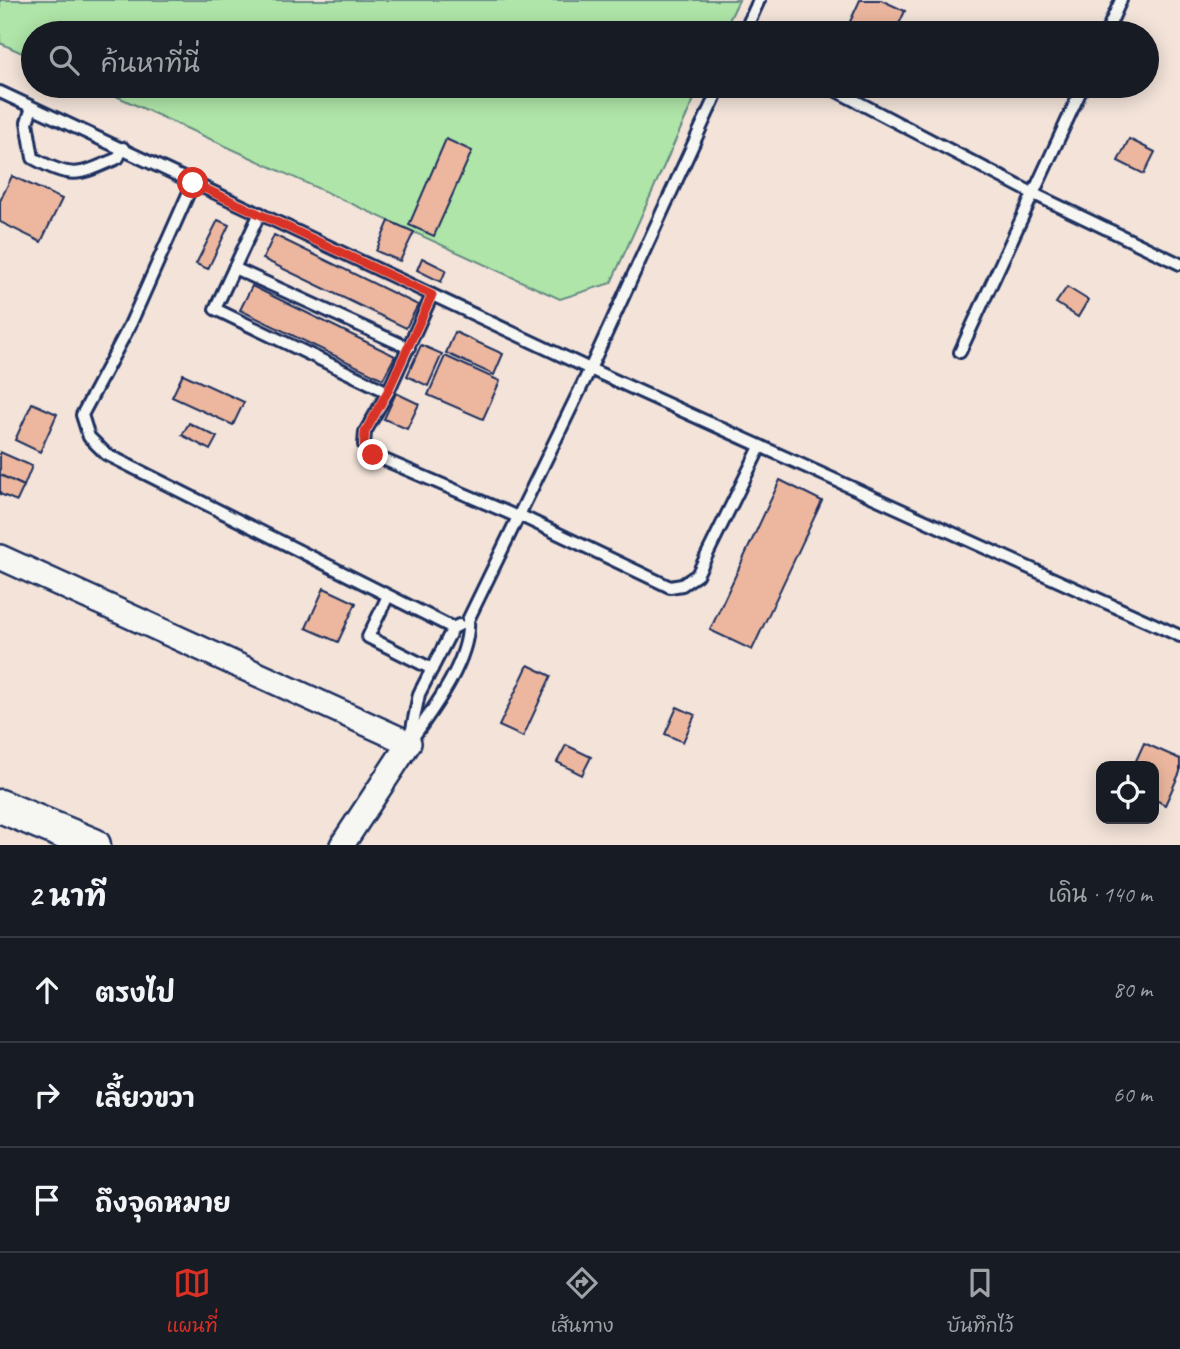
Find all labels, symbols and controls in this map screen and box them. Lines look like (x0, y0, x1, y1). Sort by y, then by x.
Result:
search box (21, 21, 1159, 98)
icon: search (45, 41, 83, 79)
text: ค้นหาที่นี่ (101, 47, 200, 80)
route start (177, 167, 208, 198)
route end (357, 439, 388, 470)
map controls (1096, 761, 1159, 824)
button: locate (1096, 761, 1159, 824)
text: 2 นาที (28, 877, 107, 915)
text: เดิน · 140 m (1049, 880, 1152, 909)
icon: ahead (28, 971, 66, 1009)
text: 80 m (1113, 975, 1152, 1004)
text: ตรงไป (95, 977, 175, 1010)
icon: right (28, 1076, 66, 1114)
text: 60 m (1113, 1080, 1152, 1109)
text: เลี้ยวขวา (95, 1082, 195, 1115)
icon: arrive (28, 1181, 66, 1219)
text: ถึงจุดหมาย (95, 1187, 231, 1220)
tab: แผนที่ (167, 1264, 218, 1339)
tab: เส้นทาง (551, 1264, 614, 1339)
tab: บันทึกไว้ (947, 1264, 1013, 1339)

